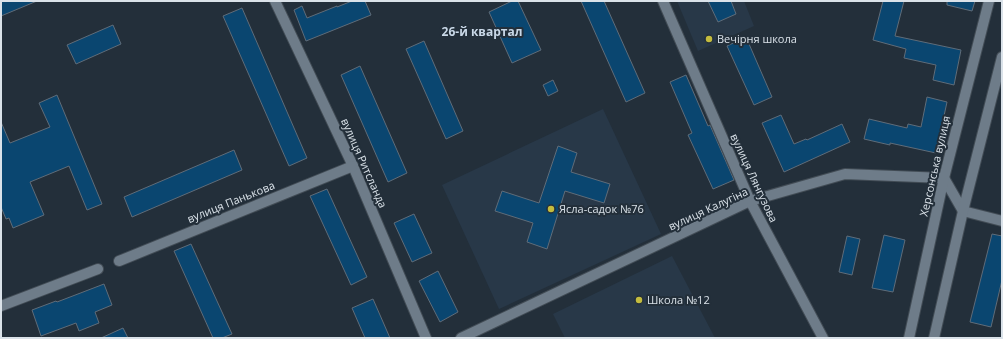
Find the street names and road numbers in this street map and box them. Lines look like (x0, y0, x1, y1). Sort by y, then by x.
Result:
street label: Херсонська вулиця (916, 114, 953, 218)
street label: вулиця Ритсланда (338, 116, 391, 210)
street label: вулиця Лянгузова (727, 131, 782, 225)
street label: вулиця Панькова (185, 177, 277, 226)
street label: вулиця Калугіна (666, 184, 750, 234)

